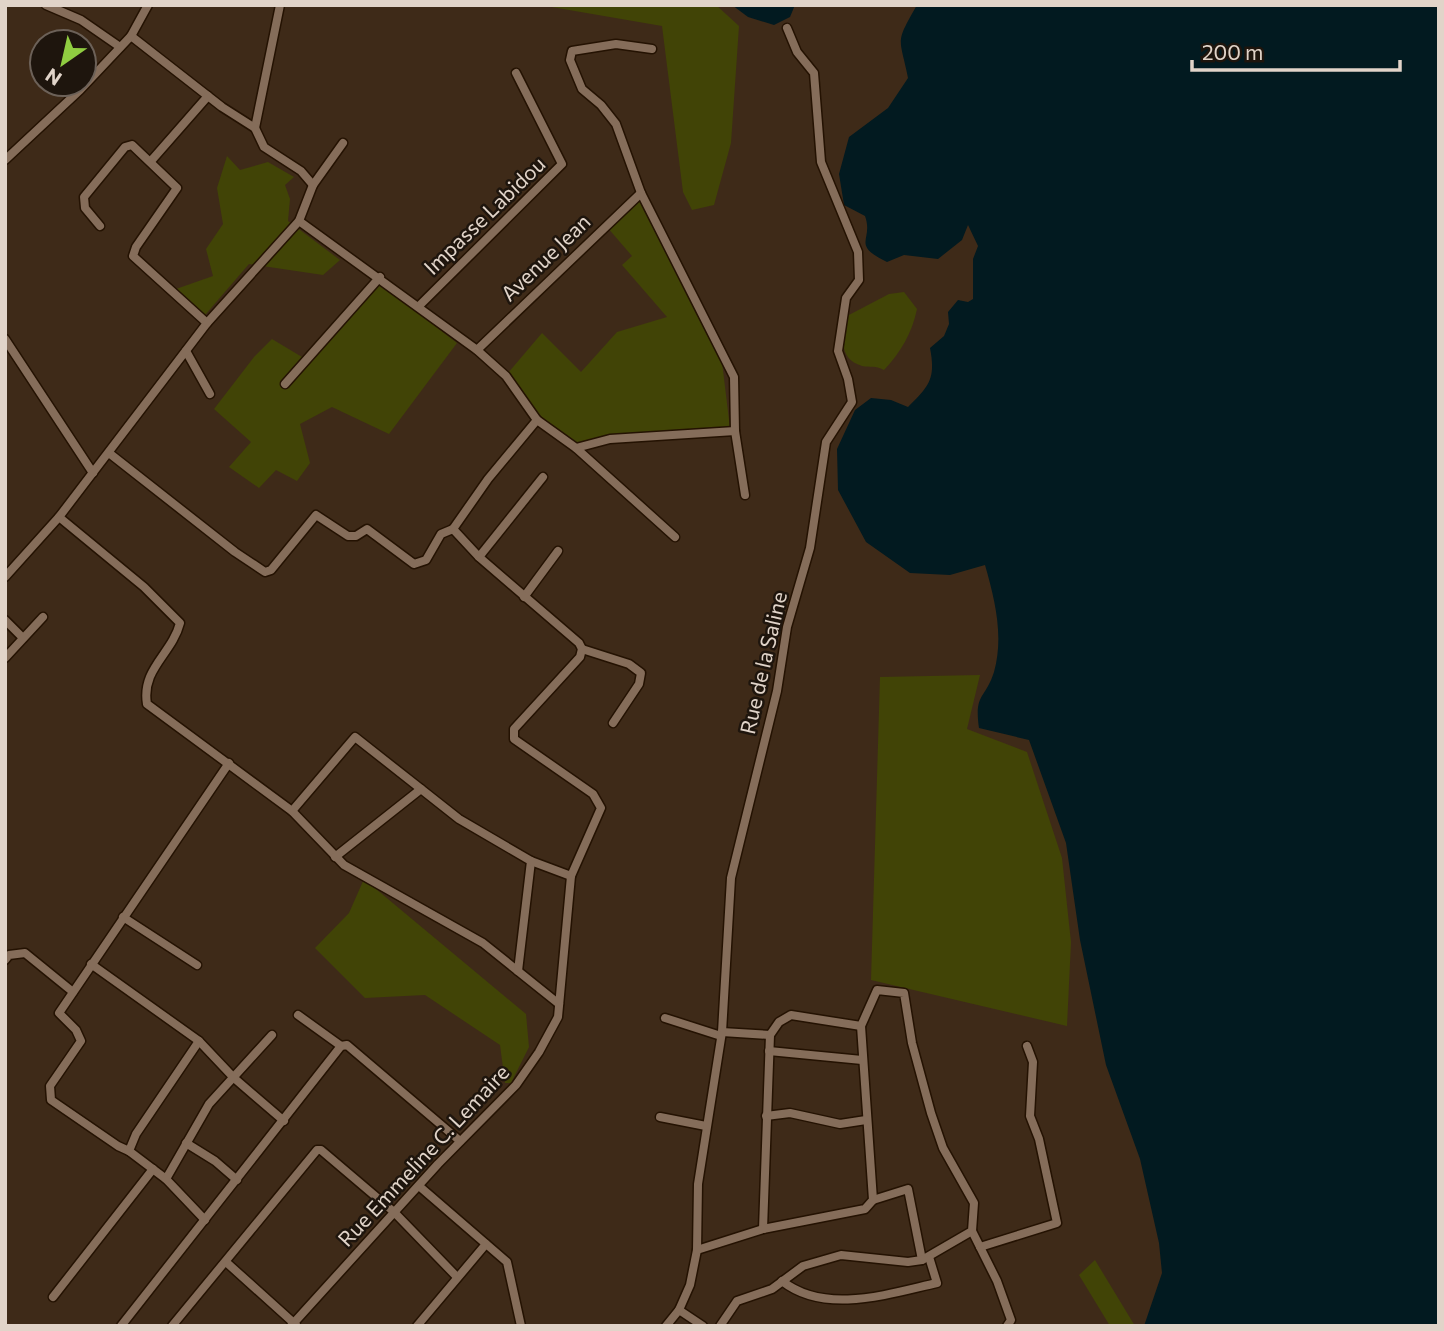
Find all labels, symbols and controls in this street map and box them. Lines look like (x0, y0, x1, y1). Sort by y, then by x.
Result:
north arrow (28, 28, 98, 98)
scale bar (1192, 28, 1400, 72)
text: 200 m (1202, 39, 1263, 64)
text: N (41, 64, 66, 91)
street label: Impasse Labidou (418, 151, 550, 279)
street label: Avenue Jean (495, 208, 595, 306)
street label: Rue de la Saline (734, 589, 791, 736)
street label: Rue Emmeline C. Lemaire (332, 1059, 514, 1251)

